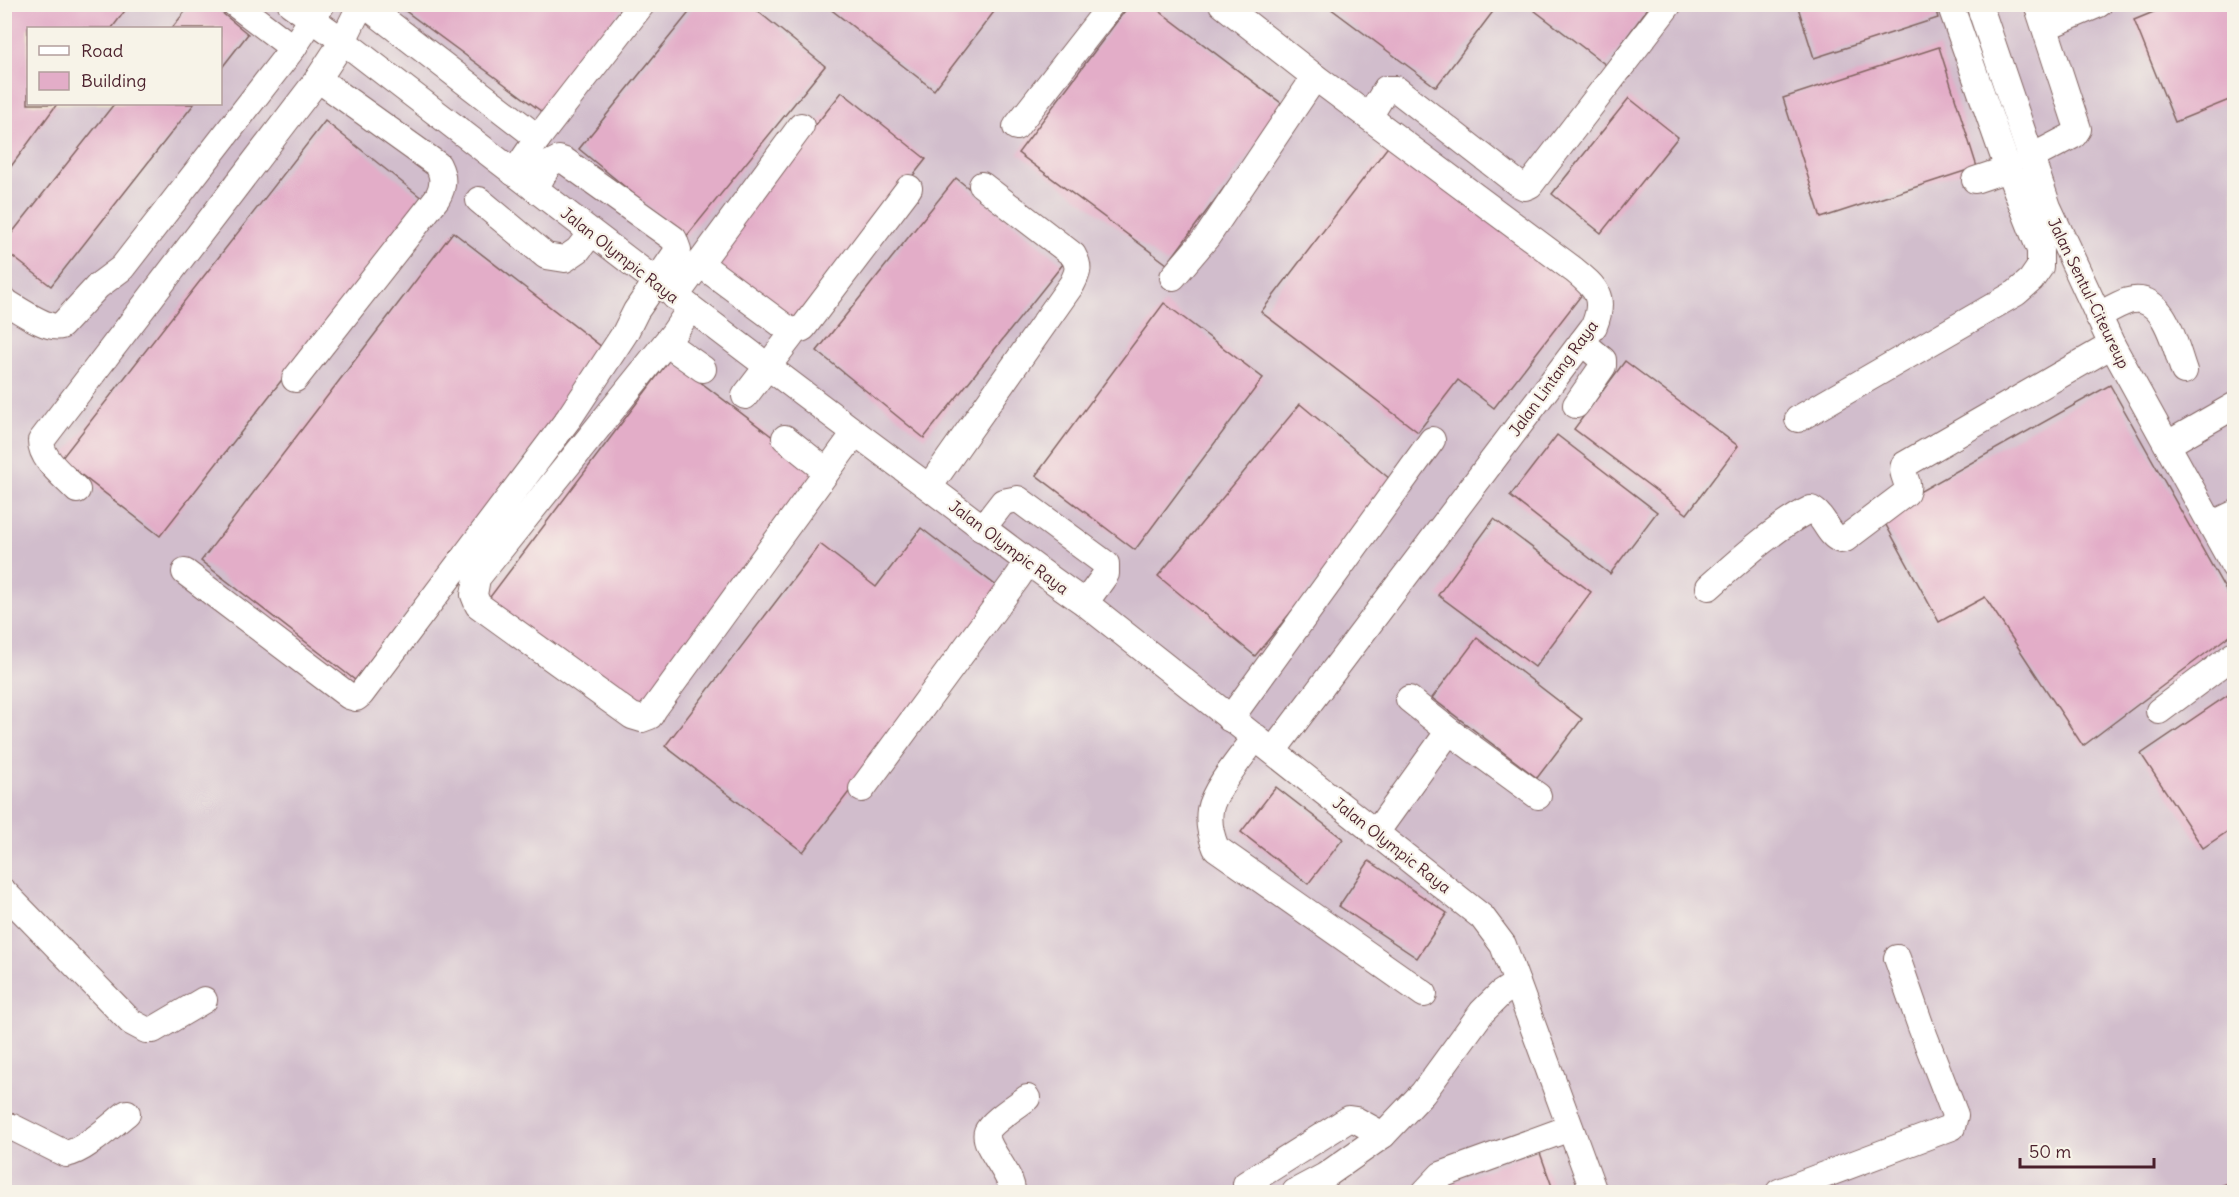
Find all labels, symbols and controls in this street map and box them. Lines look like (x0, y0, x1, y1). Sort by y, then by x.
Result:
legend (27, 27, 222, 105)
text: Road (81, 39, 124, 62)
text: Building (81, 69, 146, 92)
street label: Jalan Olympic Raya (557, 203, 683, 307)
street label: Jalan Sentul-Citeureup (2044, 214, 2134, 372)
street label: Jalan Lintang Raya (1504, 316, 1602, 440)
street label: Jalan Olympic Raya (945, 496, 1073, 598)
street label: Jalan Olympic Raya (1329, 793, 1455, 897)
scale bar (2020, 1131, 2154, 1169)
text: 50 m (2029, 1140, 2071, 1163)

